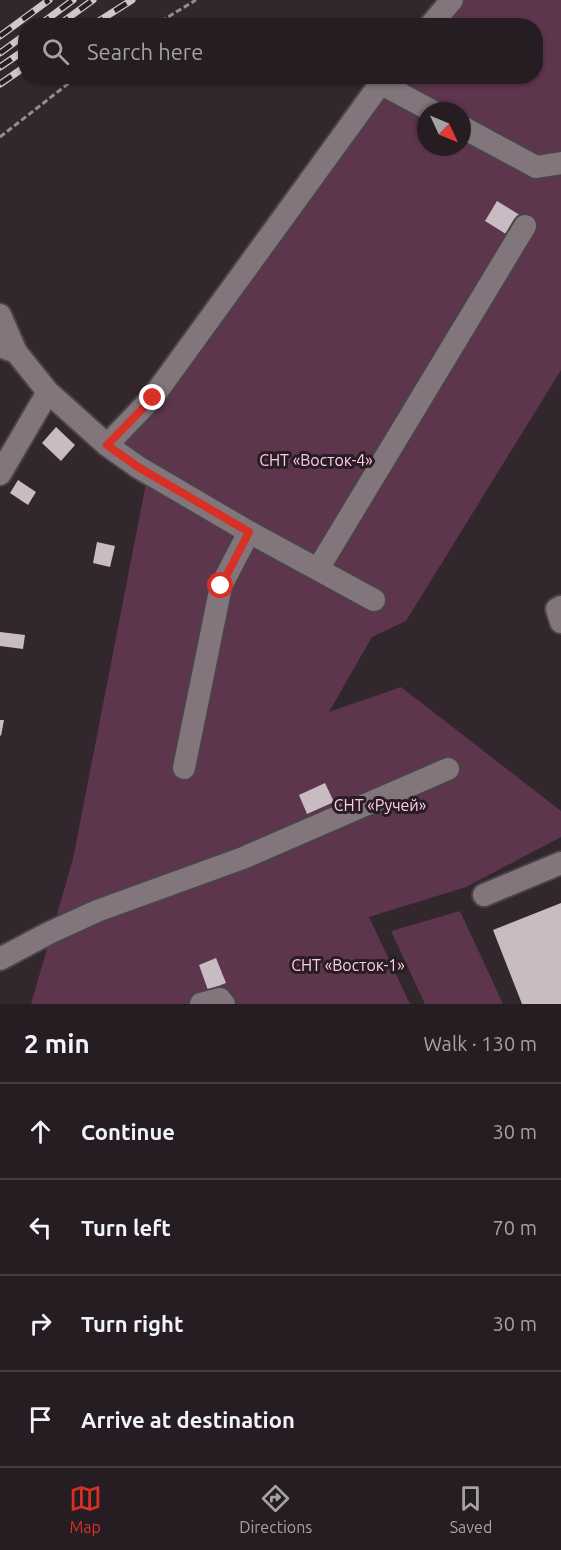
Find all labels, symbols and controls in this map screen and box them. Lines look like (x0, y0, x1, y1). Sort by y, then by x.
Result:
search box (18, 18, 543, 84)
icon: search (39, 35, 72, 68)
text: Search here (87, 39, 203, 64)
north arrow (417, 102, 471, 156)
route end (139, 384, 165, 410)
park label: СНТ «Восток-4» (259, 451, 373, 469)
route start (207, 572, 233, 598)
park label: СНТ «Ручей» (334, 796, 426, 814)
park label: СНТ «Восток-1» (291, 956, 405, 974)
text: 2 min (24, 1029, 90, 1058)
text: Walk · 130 m (424, 1032, 537, 1055)
icon: ahead (24, 1115, 57, 1148)
text: Continue (81, 1119, 175, 1144)
text: 30 m (493, 1120, 537, 1143)
icon: left (24, 1211, 57, 1244)
text: Turn left (81, 1215, 171, 1240)
text: 70 m (493, 1216, 537, 1239)
icon: right (24, 1307, 57, 1340)
text: Turn right (81, 1311, 183, 1336)
text: 30 m (493, 1312, 537, 1335)
icon: arrive (24, 1403, 57, 1436)
text: Arrive at destination (81, 1407, 295, 1432)
tab: Map (69, 1482, 102, 1536)
tab: Directions (239, 1482, 312, 1536)
tab: Saved (450, 1482, 492, 1536)

